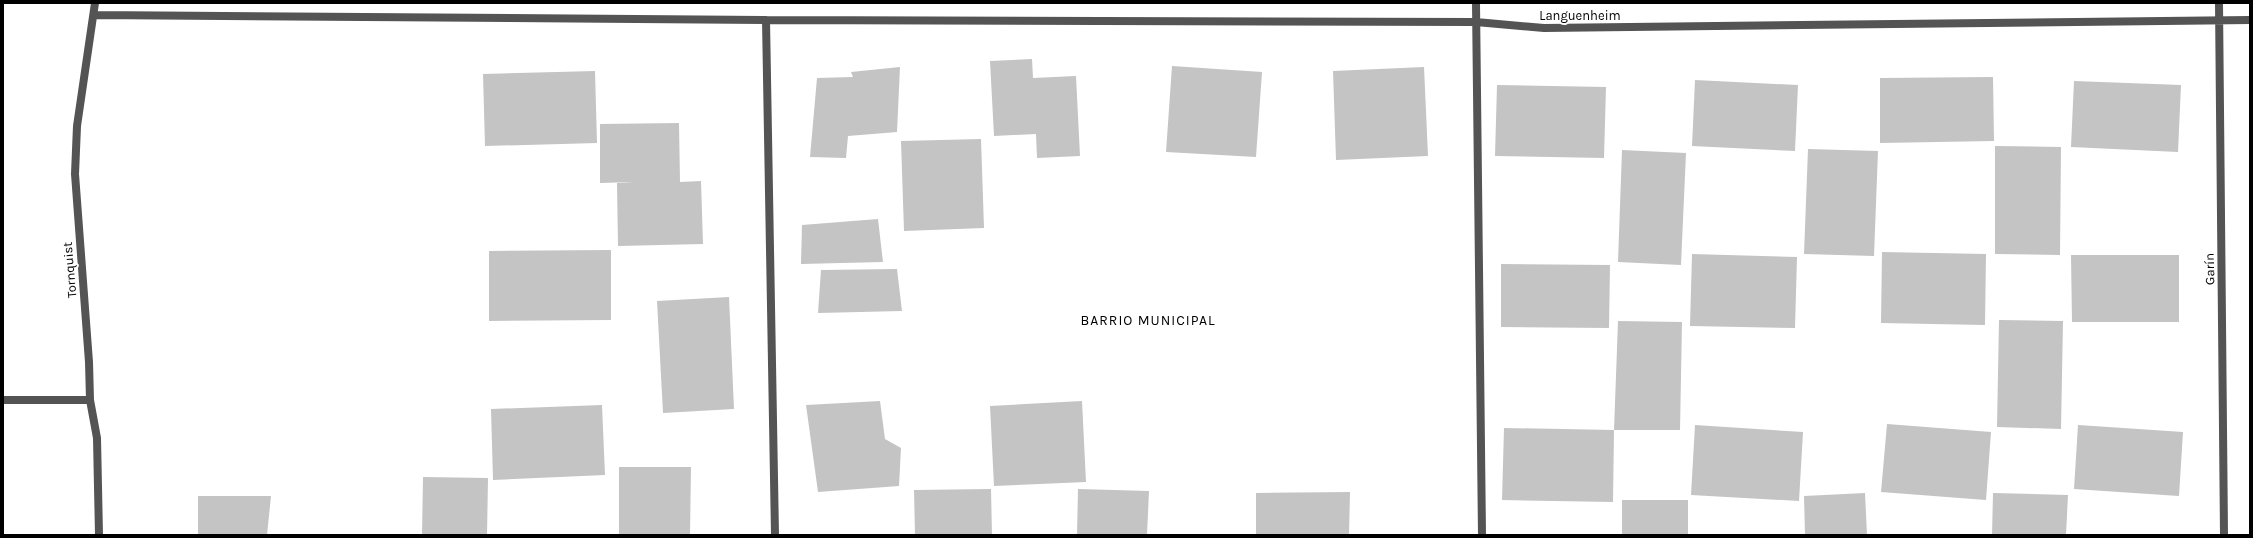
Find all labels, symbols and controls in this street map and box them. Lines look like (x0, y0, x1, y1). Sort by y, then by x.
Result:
street label: Languenheim (1539, 8, 1621, 23)
street label: Tornquist (60, 241, 80, 299)
street label: Garín (2202, 253, 2217, 285)
district label: BARRIO MUNICIPAL (1081, 312, 1215, 329)

